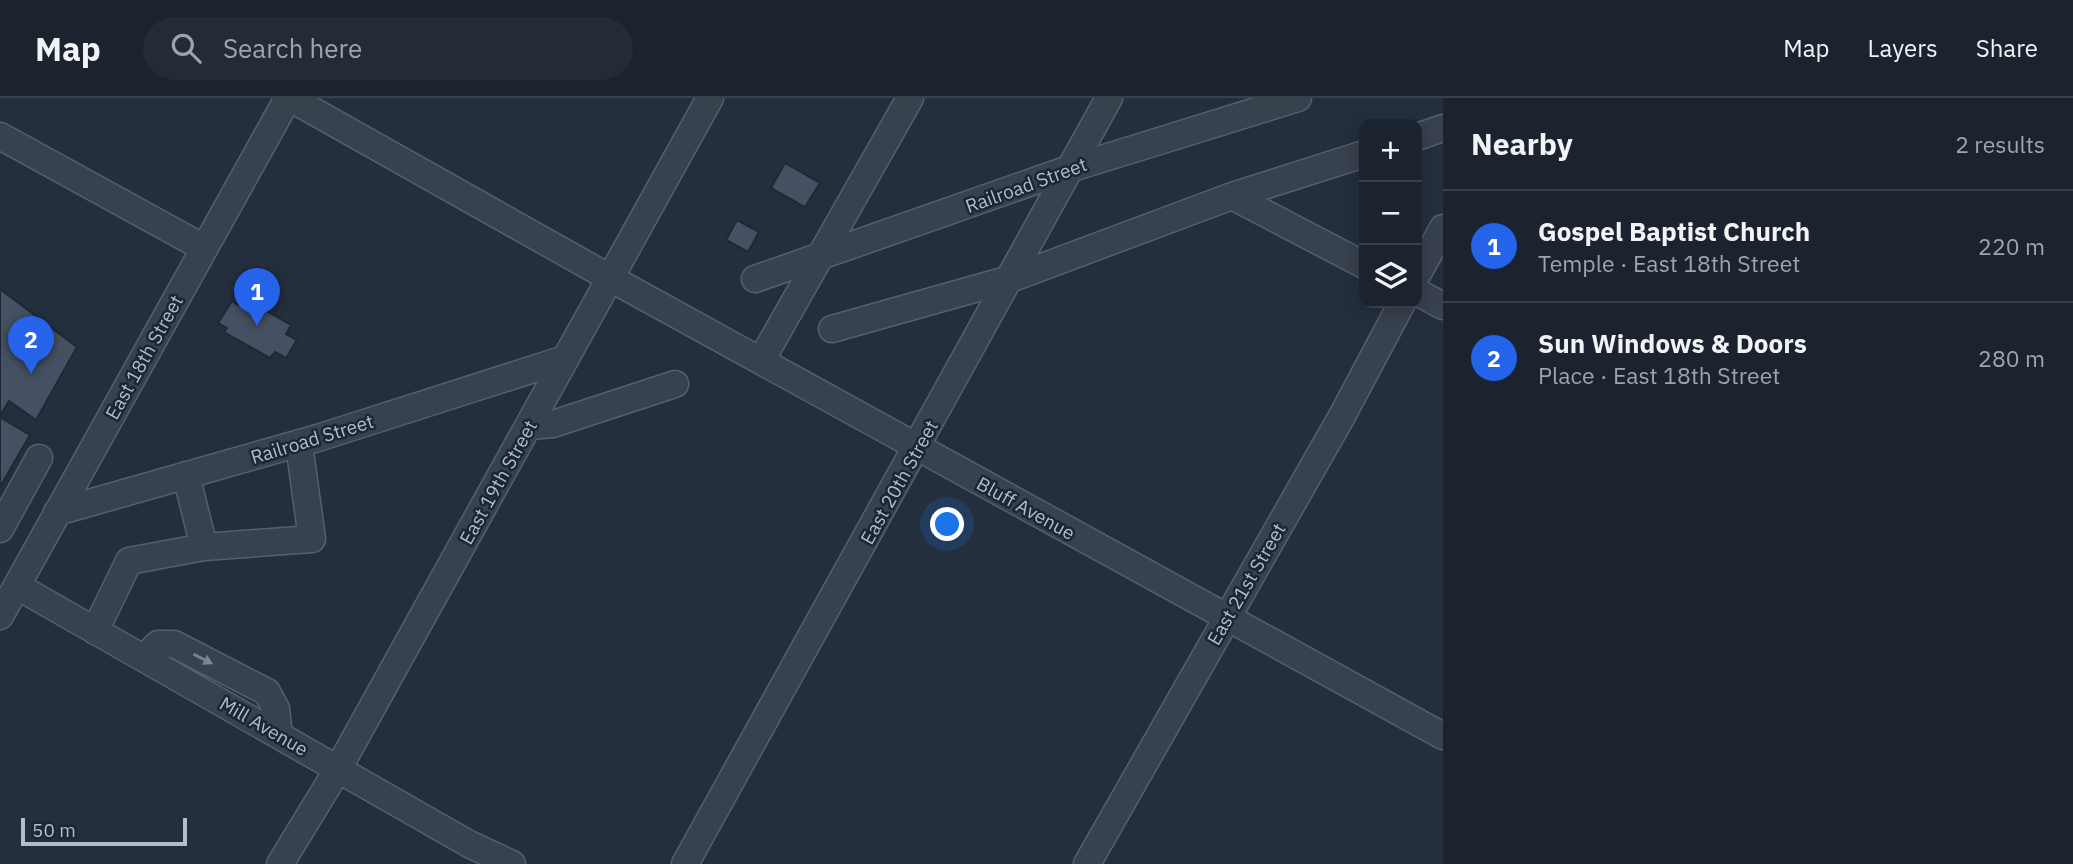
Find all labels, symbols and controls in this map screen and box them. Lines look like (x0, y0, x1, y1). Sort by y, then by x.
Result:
search box (143, 17, 633, 80)
text: Map (35, 27, 101, 70)
icon: search (167, 29, 205, 67)
text: Search here (223, 31, 362, 65)
text: Map (1783, 32, 1830, 64)
text: Layers (1868, 32, 1938, 64)
text: Share (1976, 32, 2038, 64)
map controls (1359, 119, 1422, 308)
button: + (1359, 119, 1422, 182)
text: Nearby (1471, 124, 1573, 163)
text: 2 results (1955, 129, 2045, 159)
street label: Railroad Street (962, 152, 1090, 218)
button: − (1359, 182, 1422, 245)
text: Gospel Baptist Church (1538, 214, 1810, 248)
text: 1 (1487, 231, 1501, 261)
text: 220 m (1978, 231, 2045, 261)
button: layers (1359, 245, 1422, 308)
text: Temple · East 18th Street (1538, 248, 1800, 278)
pin: 1 (234, 268, 280, 326)
street label: East 18th Street (100, 291, 188, 423)
pin: 2 (8, 316, 54, 374)
text: Sun Windows & Doors (1538, 326, 1807, 360)
text: 2 (1487, 343, 1501, 373)
text: 280 m (1978, 343, 2045, 373)
text: Place · East 18th Street (1538, 360, 1780, 390)
street label: Railroad Street (248, 409, 376, 469)
street label: East 19th Street (454, 416, 542, 548)
street label: East 20th Street (855, 416, 943, 548)
street label: Bluff Avenue (973, 471, 1079, 545)
your location (930, 507, 964, 541)
street label: East 21st Street (1201, 519, 1291, 649)
one-way arrow (193, 654, 213, 665)
street label: Mill Avenue (215, 691, 313, 761)
scale bar (21, 815, 187, 847)
text: 50 m (32, 818, 76, 842)

